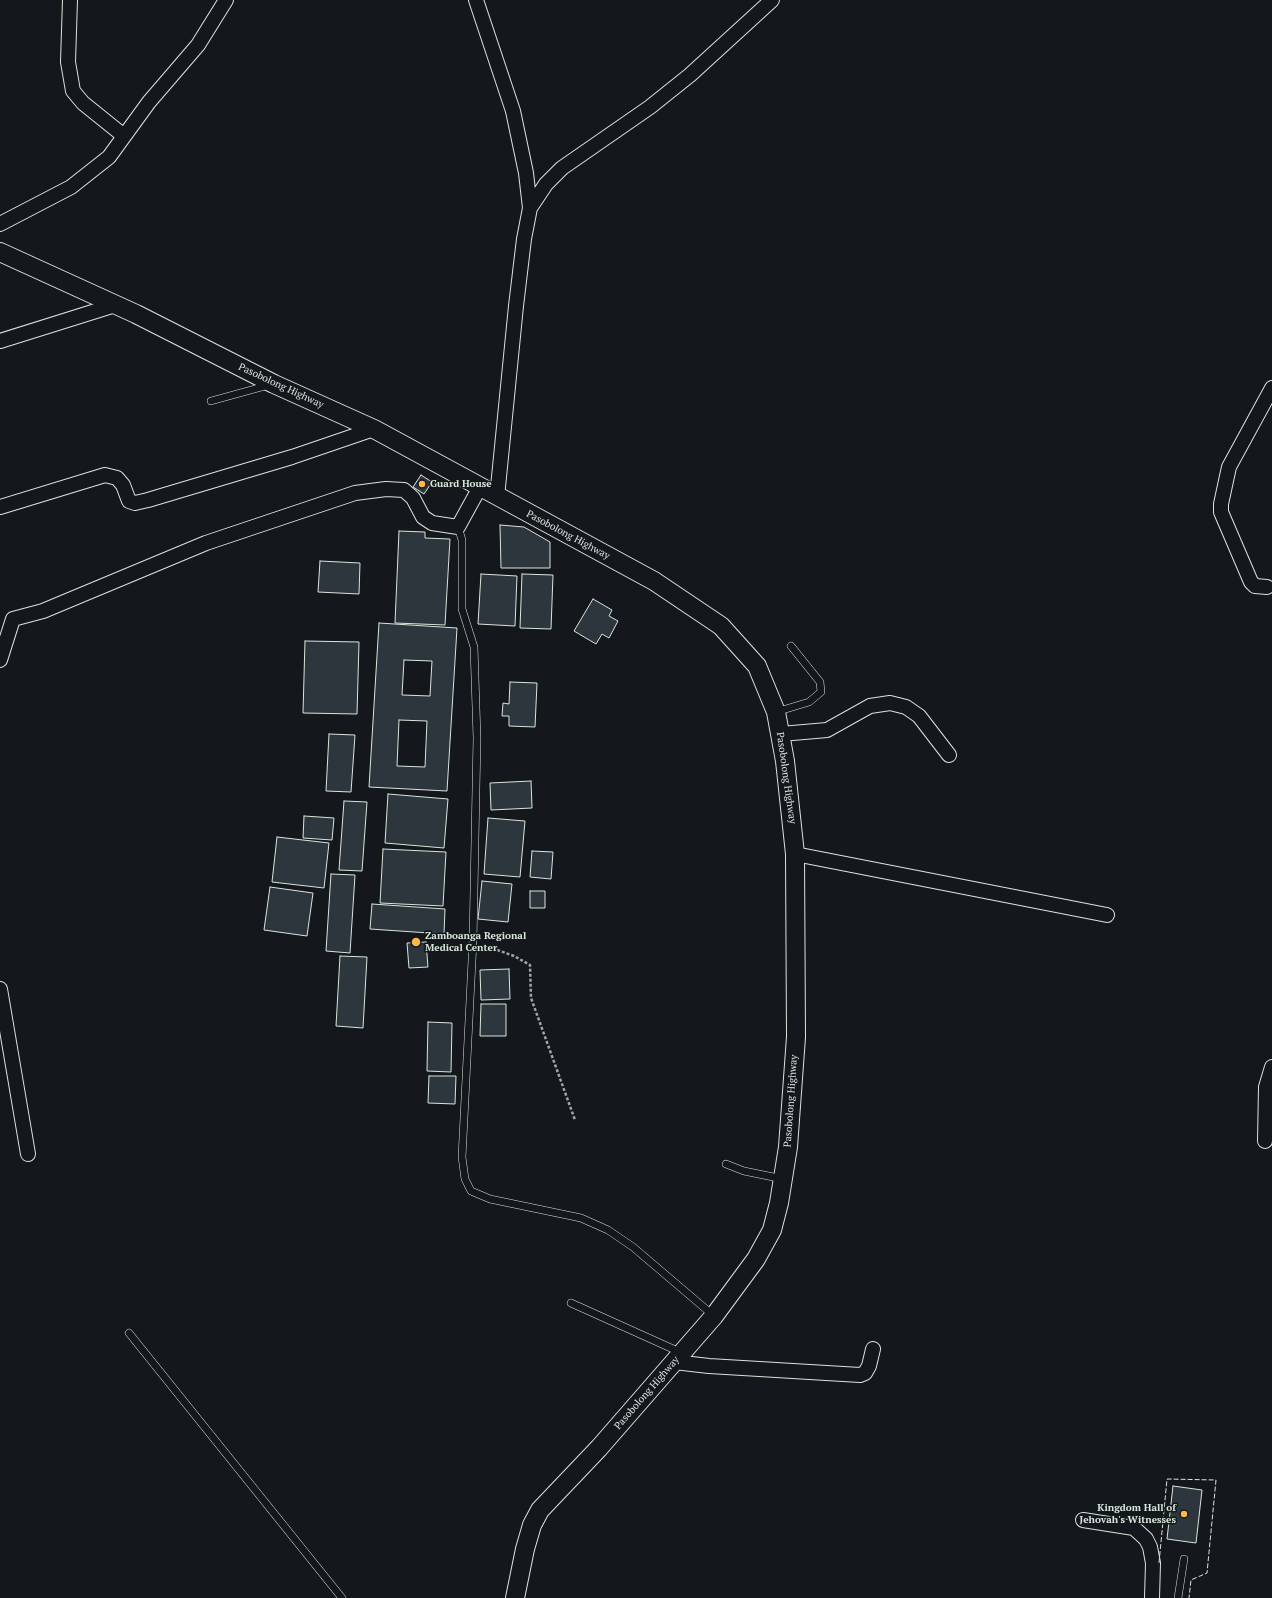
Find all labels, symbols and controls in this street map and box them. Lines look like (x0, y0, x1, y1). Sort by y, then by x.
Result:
street label: Pasobolong Highway (236, 361, 326, 411)
place label: Guard House (430, 478, 492, 490)
marker: Guard House (417, 479, 427, 489)
street label: Pasobolong Highway (524, 508, 612, 562)
street label: Pasobolong Highway (774, 731, 798, 825)
place label: Zamboanga Regional Medical Center (425, 930, 526, 954)
marker: Zamboanga Regional Medical Center (410, 936, 422, 948)
street label: Pasobolong Highway (782, 1054, 800, 1148)
street label: Pasobolong Highway (612, 1354, 682, 1432)
place label: Kingdom Hall of Jehovah's Witnesses (1080, 1502, 1176, 1526)
marker: Kingdom Hall of Jehovah's Witnesses (1179, 1509, 1189, 1519)

